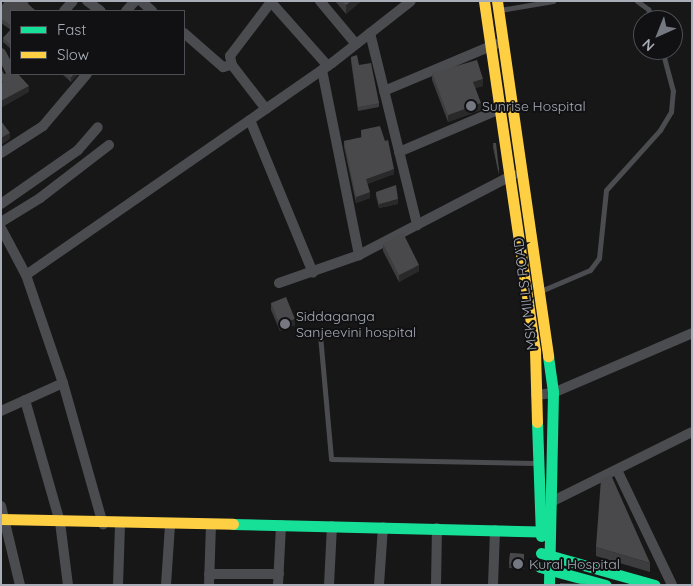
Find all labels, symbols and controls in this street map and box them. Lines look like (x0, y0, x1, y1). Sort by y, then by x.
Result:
legend (10, 10, 185, 75)
north arrow (633, 10, 683, 60)
text: Fast (57, 20, 86, 39)
text: N (638, 35, 658, 55)
text: Slow (57, 45, 89, 64)
place label: Sunrise Hospital (482, 98, 586, 114)
marker: Sunrise Hospital (464, 99, 478, 113)
street label: MSK MILLS ROAD (510, 237, 540, 351)
place label: Siddaganga Sanjeevini hospital (296, 308, 416, 341)
marker: Siddaganga Sanjeevini hospital (278, 317, 292, 331)
place label: Kural Hospital (529, 556, 620, 572)
marker: Kural Hospital (511, 557, 525, 571)

